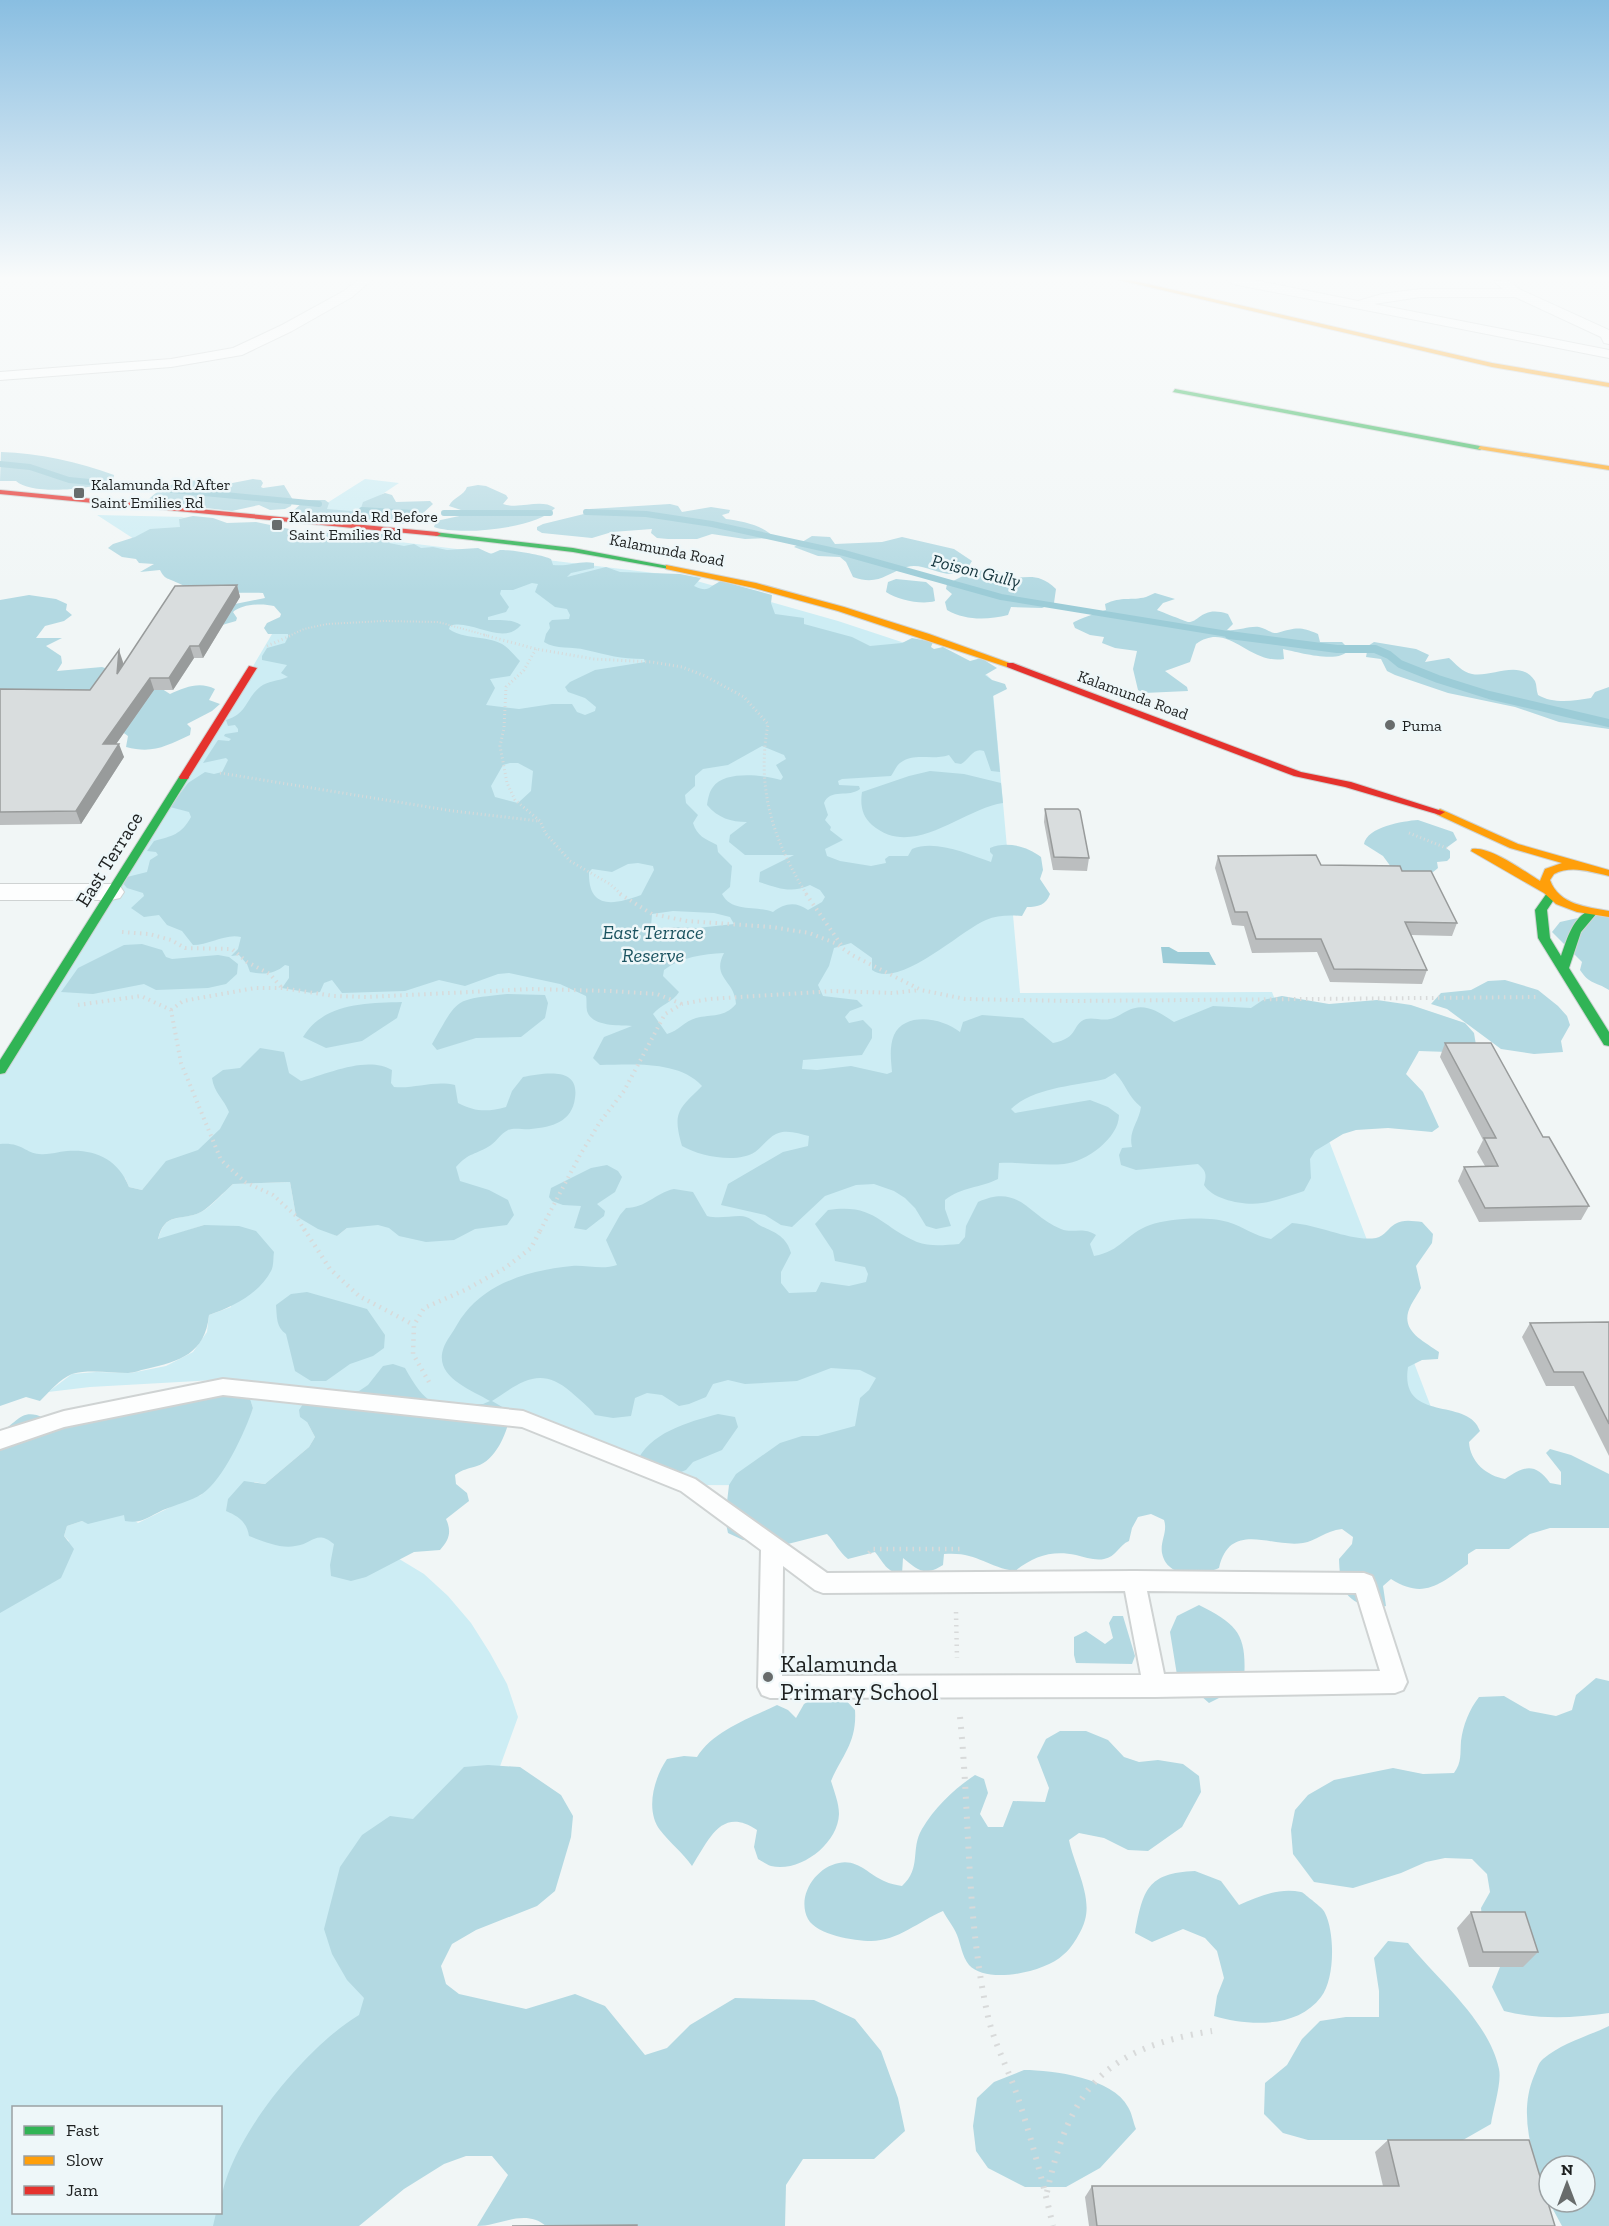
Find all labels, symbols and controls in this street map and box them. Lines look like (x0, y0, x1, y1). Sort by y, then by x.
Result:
place label: Kalamunda Rd After Saint Emilies Rd (91, 475, 231, 512)
marker: Kalamunda Rd After Saint Emilies Rd (72, 486, 86, 500)
place label: Kalamunda Rd Before Saint Emilies Rd (289, 507, 438, 544)
marker: Kalamunda Rd Before Saint Emilies Rd (270, 518, 284, 532)
street label: Kalamunda Road (608, 530, 726, 570)
water label: Poison Gully (929, 549, 1023, 593)
street label: Kalamunda Road (1075, 666, 1191, 724)
place label: Puma (1402, 716, 1442, 735)
marker: Puma (1383, 718, 1397, 732)
street label: East Terrace (70, 807, 148, 911)
park label: East Terrace Reserve (602, 920, 704, 967)
place label: Kalamunda Primary School (780, 1649, 938, 1706)
marker: Kalamunda Primary School (761, 1670, 775, 1684)
legend (12, 2106, 222, 2214)
text: Fast (66, 2119, 99, 2141)
text: Slow (66, 2149, 103, 2171)
north arrow (1537, 2154, 1597, 2214)
text: N (1561, 2160, 1573, 2179)
text: Jam (66, 2179, 98, 2201)

